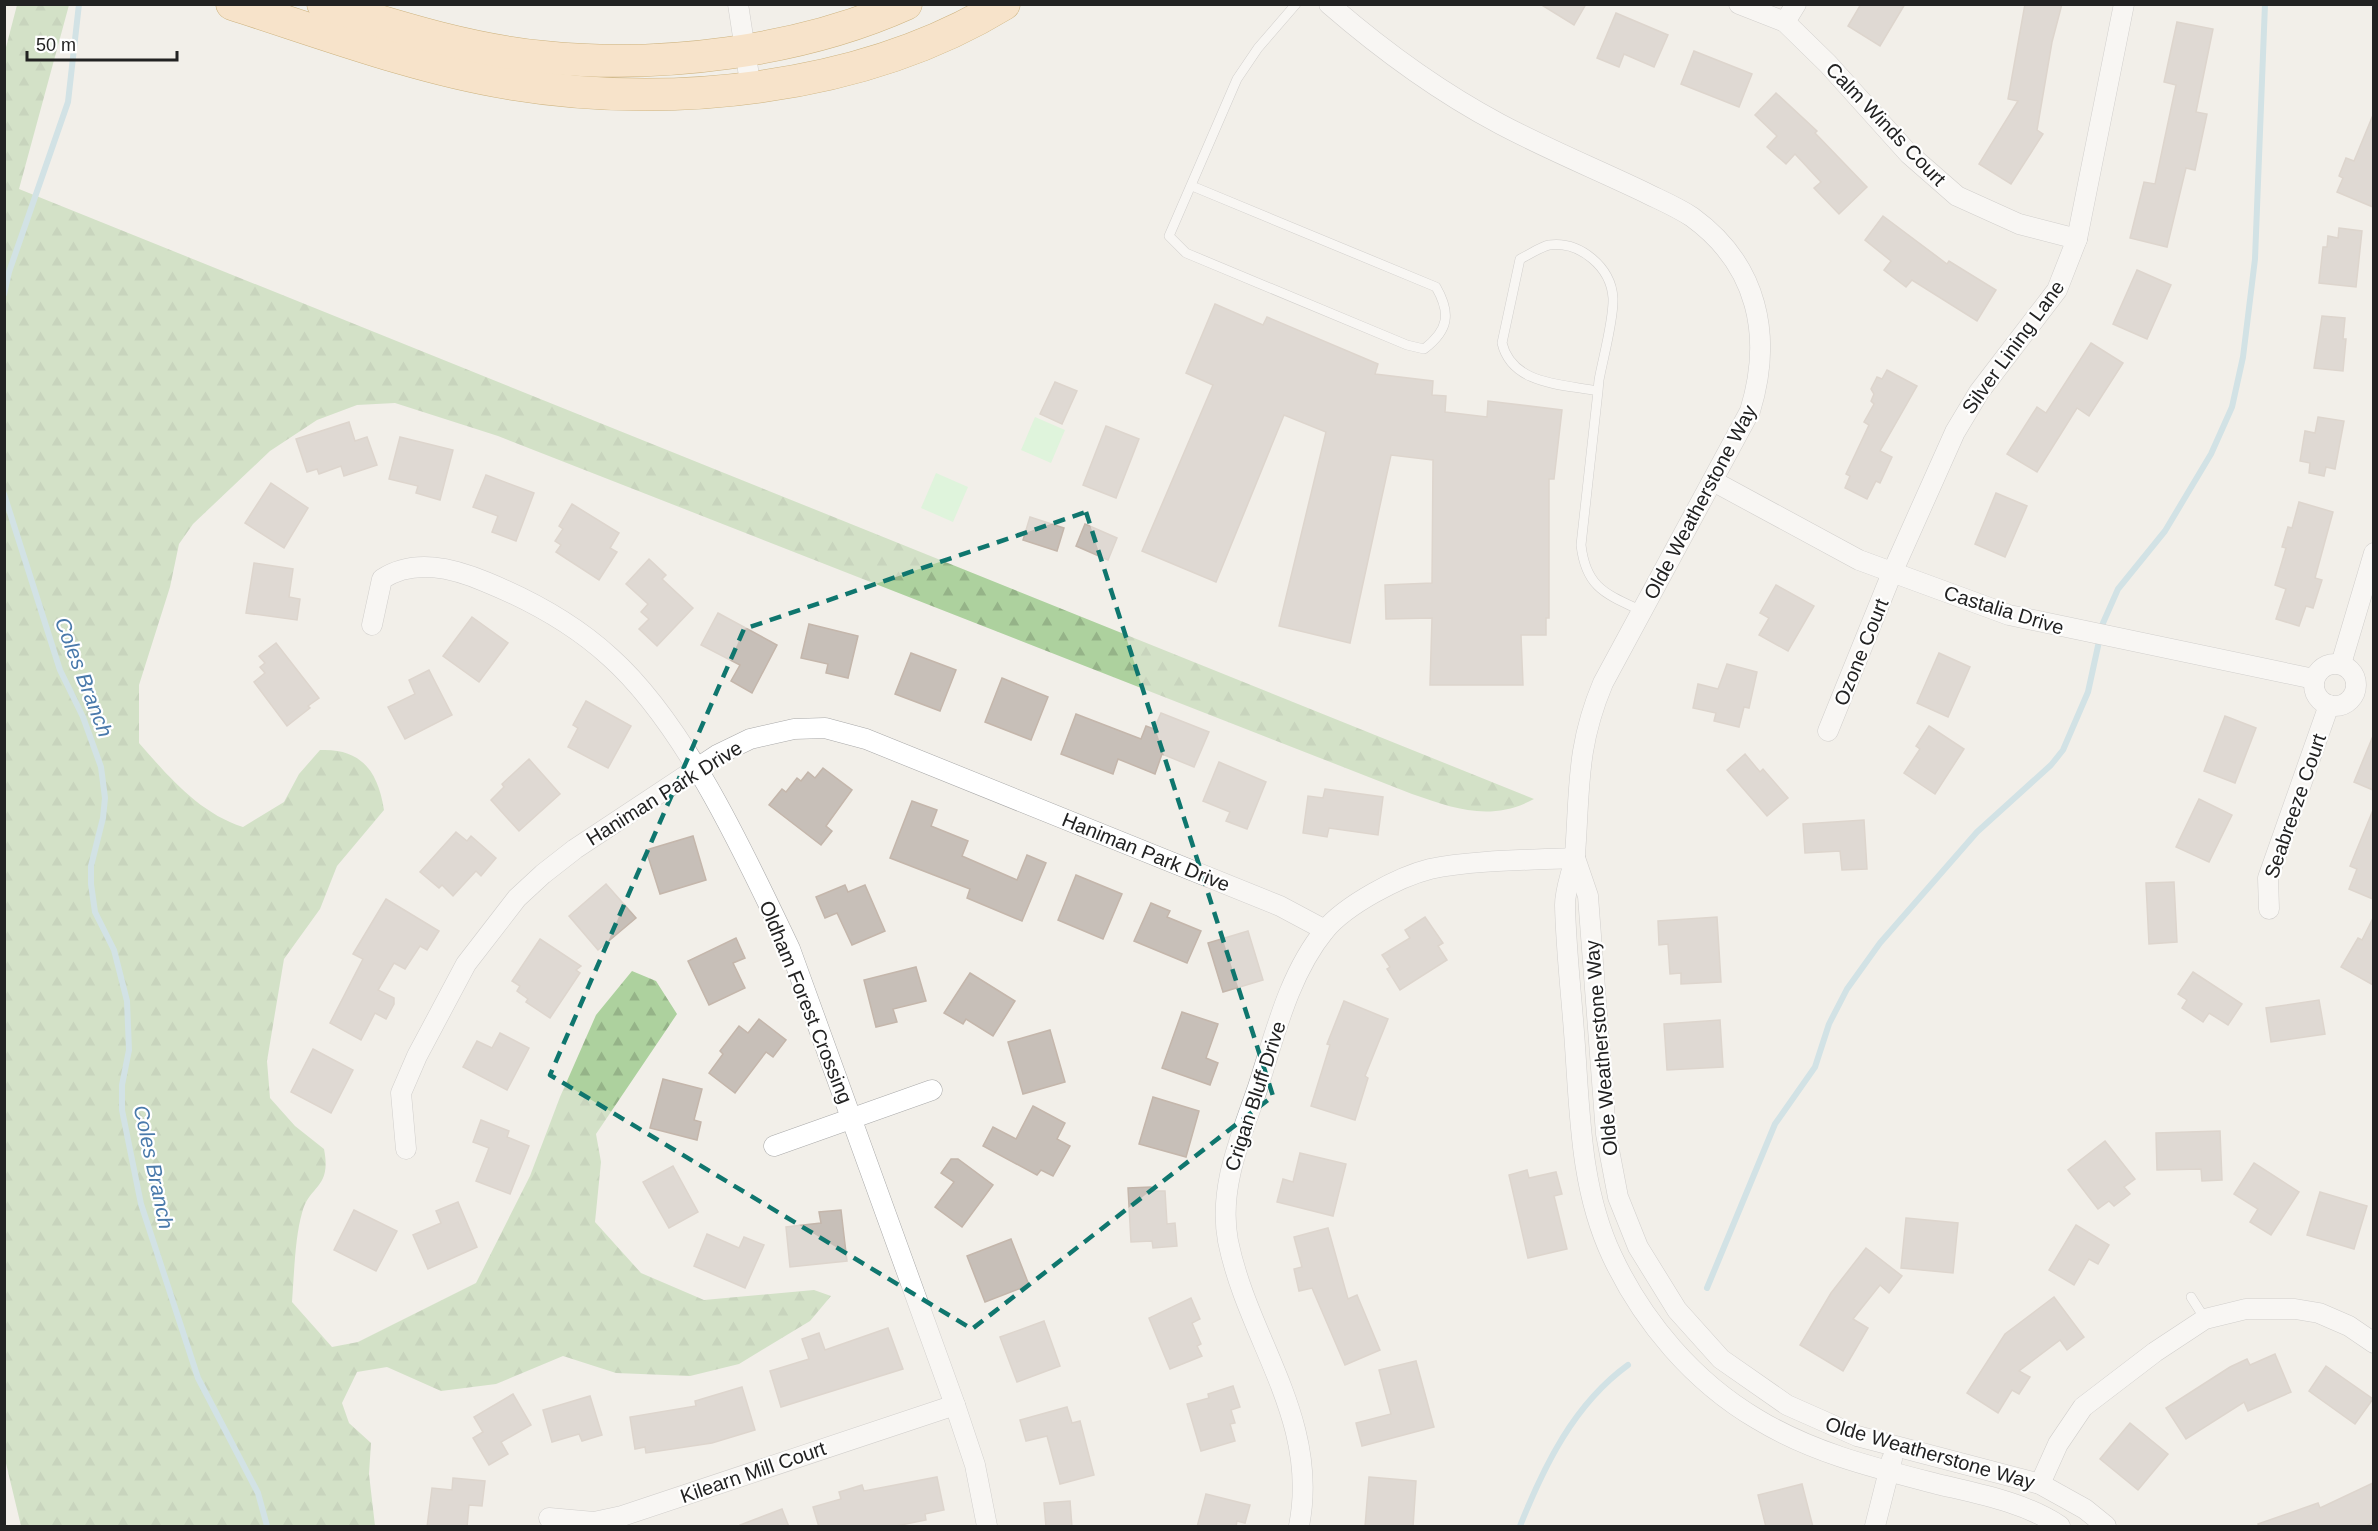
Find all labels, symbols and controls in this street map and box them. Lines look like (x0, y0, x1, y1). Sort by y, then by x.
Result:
scale bar (27, 24, 177, 62)
text: 50 m (36, 35, 76, 55)
street label: Calm Winds Court (1822, 58, 1951, 190)
street label: Silver Lining Lane (1957, 276, 2069, 418)
street label: Olde Weatherstone Way (1639, 401, 1761, 603)
street label: Castalia Drive (1941, 581, 2067, 639)
street label: Ozone Court (1830, 595, 1893, 709)
water label: Coles Branch (51, 614, 117, 740)
street label: Seabreeze Court (2260, 731, 2330, 881)
street label: Haniman Park Drive (582, 736, 746, 850)
street label: Haniman Park Drive (1059, 808, 1233, 896)
street label: Oldham Forest Crossing (755, 897, 857, 1107)
street label: Olde Weatherstone Way (1581, 939, 1621, 1157)
street label: Crigan Bluff Drive (1220, 1018, 1290, 1174)
water label: Coles Branch (130, 1103, 178, 1231)
street label: Olde Weatherstone Way (1823, 1413, 2037, 1493)
street label: Kilearn Mill Court (677, 1437, 829, 1507)

